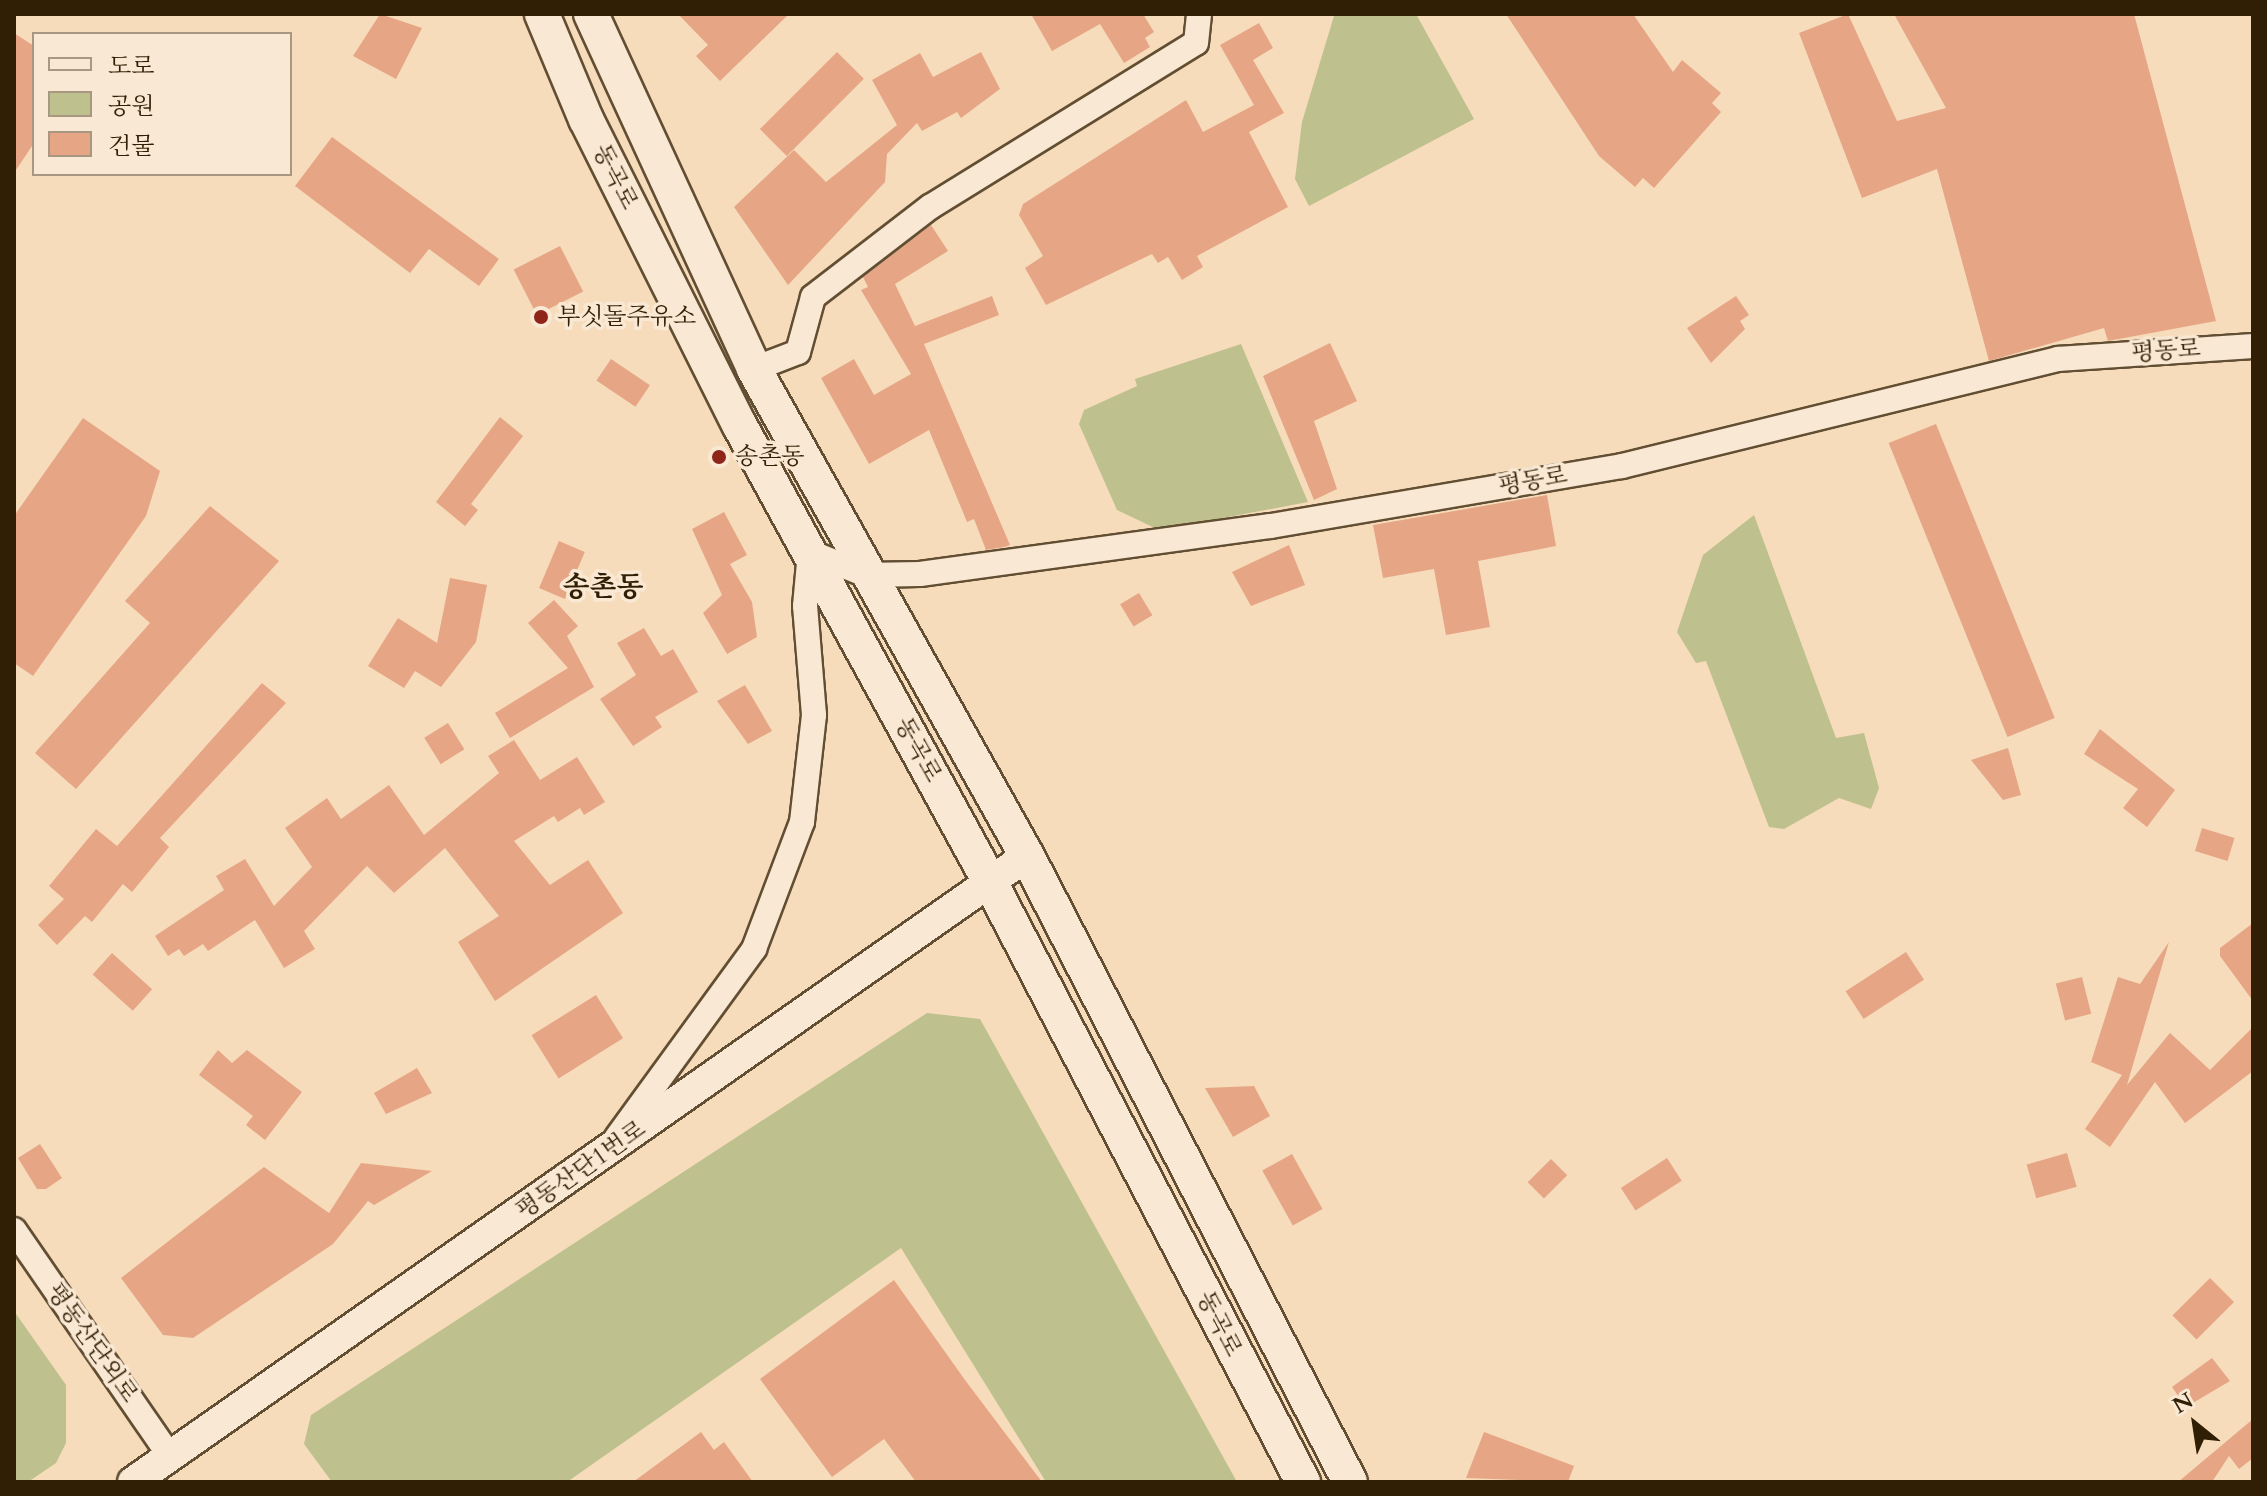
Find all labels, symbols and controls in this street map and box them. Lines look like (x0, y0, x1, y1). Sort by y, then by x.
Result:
legend (32, 32, 292, 176)
text: 도로 (108, 50, 154, 83)
text: 공원 (108, 90, 154, 123)
text: 건물 (108, 130, 154, 163)
street label: 동곡로 (586, 139, 644, 215)
place label: 부싯돌주유소 (557, 303, 696, 331)
marker: 부싯돌주유소 (532, 308, 550, 326)
street label: 평동로 (2130, 334, 2202, 368)
place label: 송촌동 (735, 443, 805, 471)
marker: 송촌동 (710, 448, 728, 466)
street label: 평동로 (1496, 461, 1570, 501)
district label: 송촌동 (562, 570, 644, 604)
street label: 동곡로 (889, 713, 947, 787)
street label: 평동산단1번로 (511, 1115, 651, 1225)
street label: 평동산단외로 (40, 1278, 144, 1408)
street label: 동곡로 (1190, 1286, 1248, 1362)
north arrow (2155, 1384, 2235, 1464)
text: N (2167, 1385, 2199, 1421)

